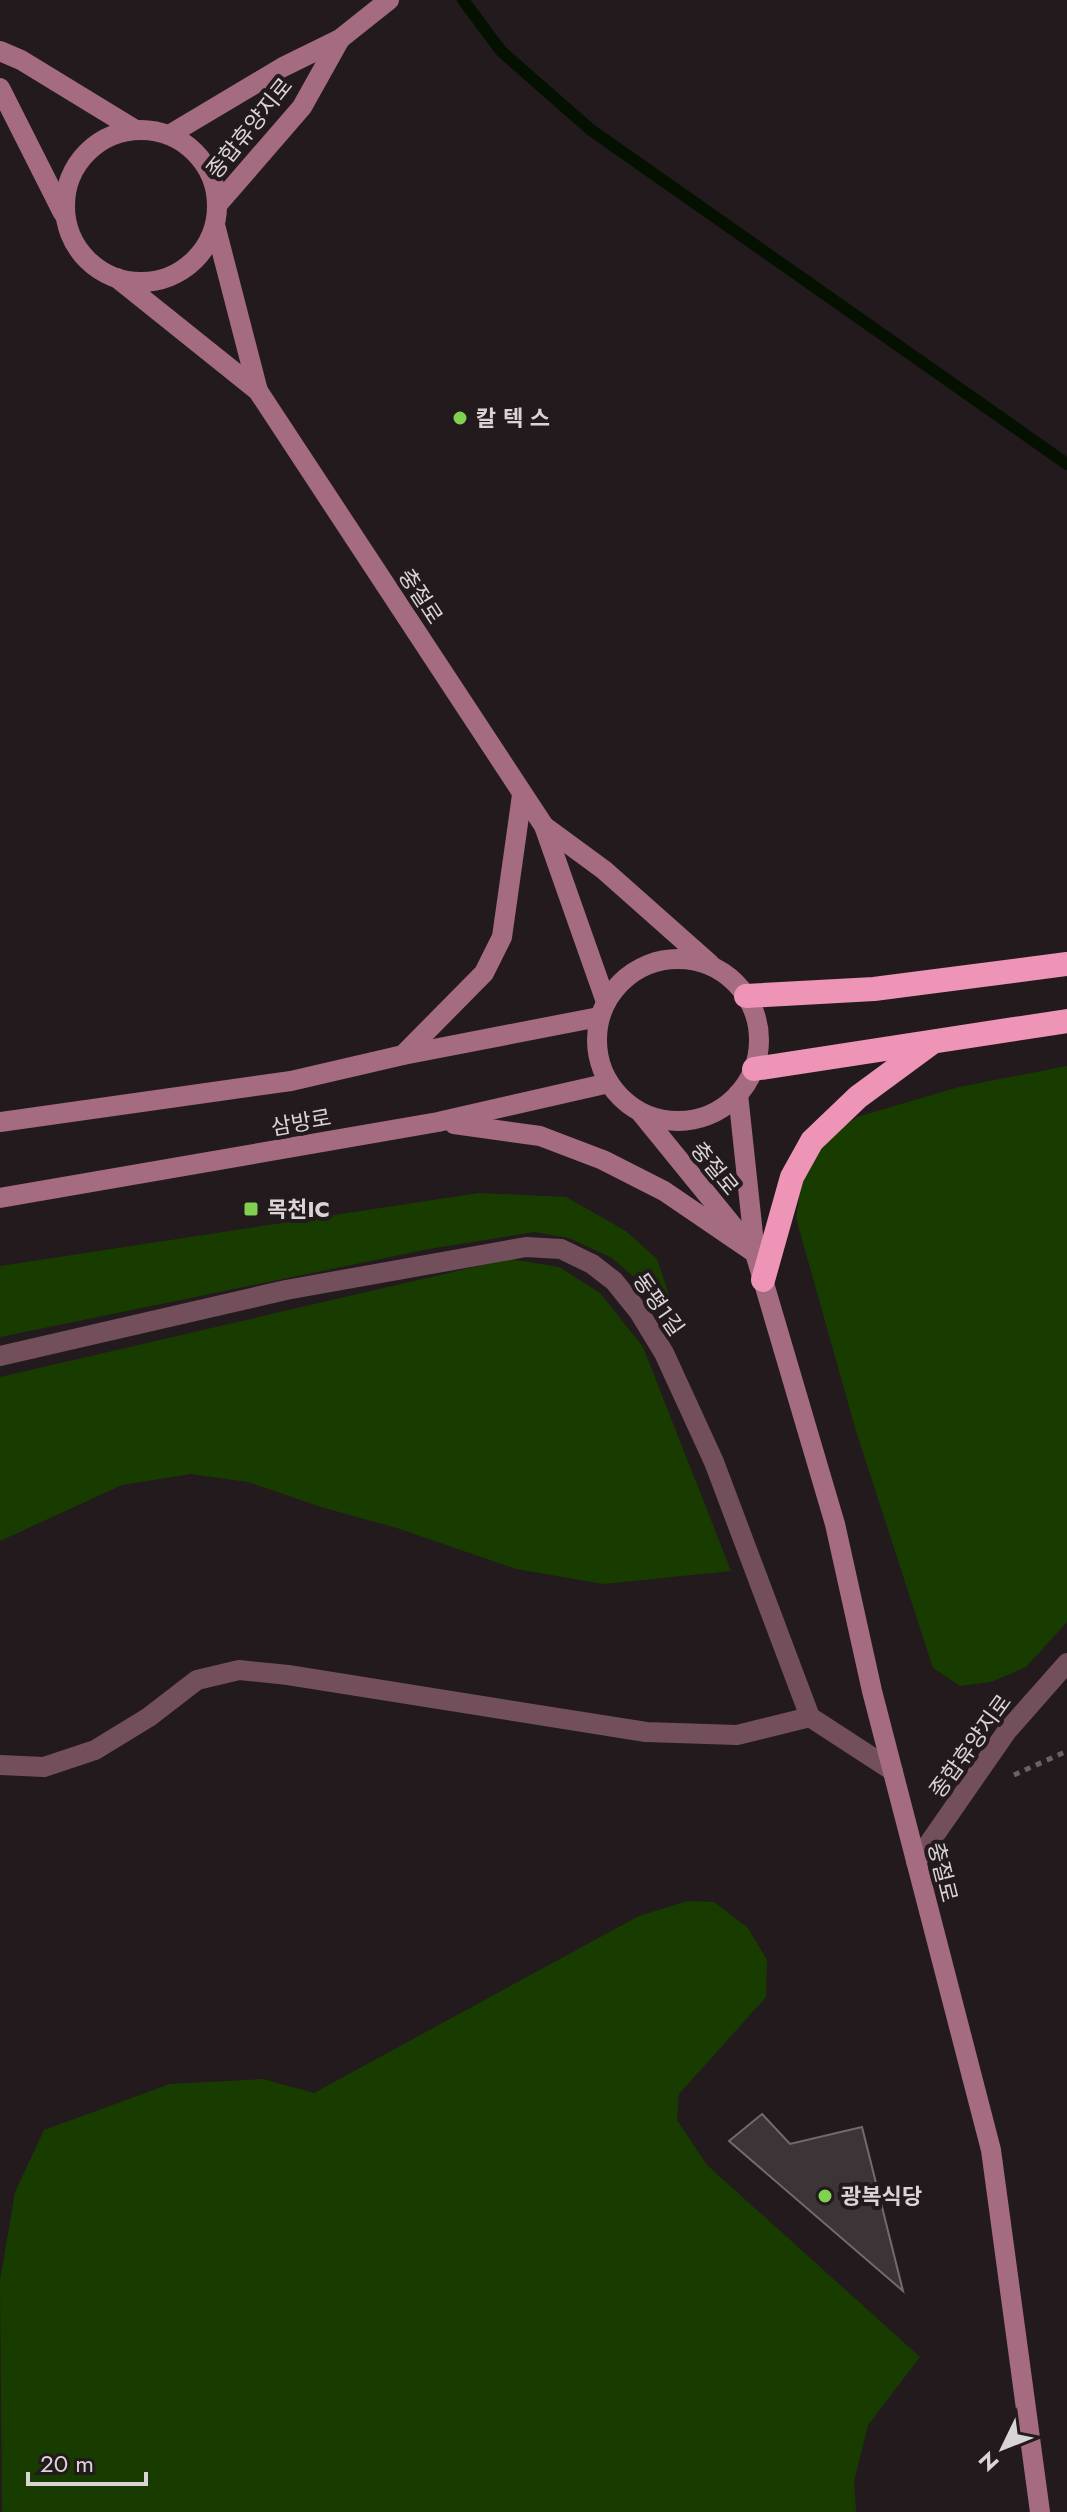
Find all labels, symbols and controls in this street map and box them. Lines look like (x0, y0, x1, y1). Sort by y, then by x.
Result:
street label: 종합휴양지로 (198, 71, 300, 185)
place label: 칼 텍 스 (476, 402, 550, 434)
marker: 칼 텍 스 (451, 409, 469, 427)
street label: 충절로 (391, 562, 451, 630)
street label: 삼방로 (268, 1101, 334, 1143)
street label: 충절로 (683, 1134, 747, 1202)
place label: 목천IC (267, 1193, 330, 1225)
marker: 목천IC (242, 1200, 260, 1218)
street label: 동평1길 (626, 1266, 692, 1342)
street label: 종합휴양지로 (921, 1687, 1019, 1805)
street label: 충절로 (920, 1839, 966, 1905)
place label: 광복식당 (841, 2180, 922, 2212)
marker: 광복식당 (816, 2187, 834, 2205)
north arrow (963, 2408, 1043, 2488)
scale bar (28, 2436, 146, 2486)
text: N (971, 2444, 1006, 2479)
text: 20 m (40, 2446, 94, 2481)

